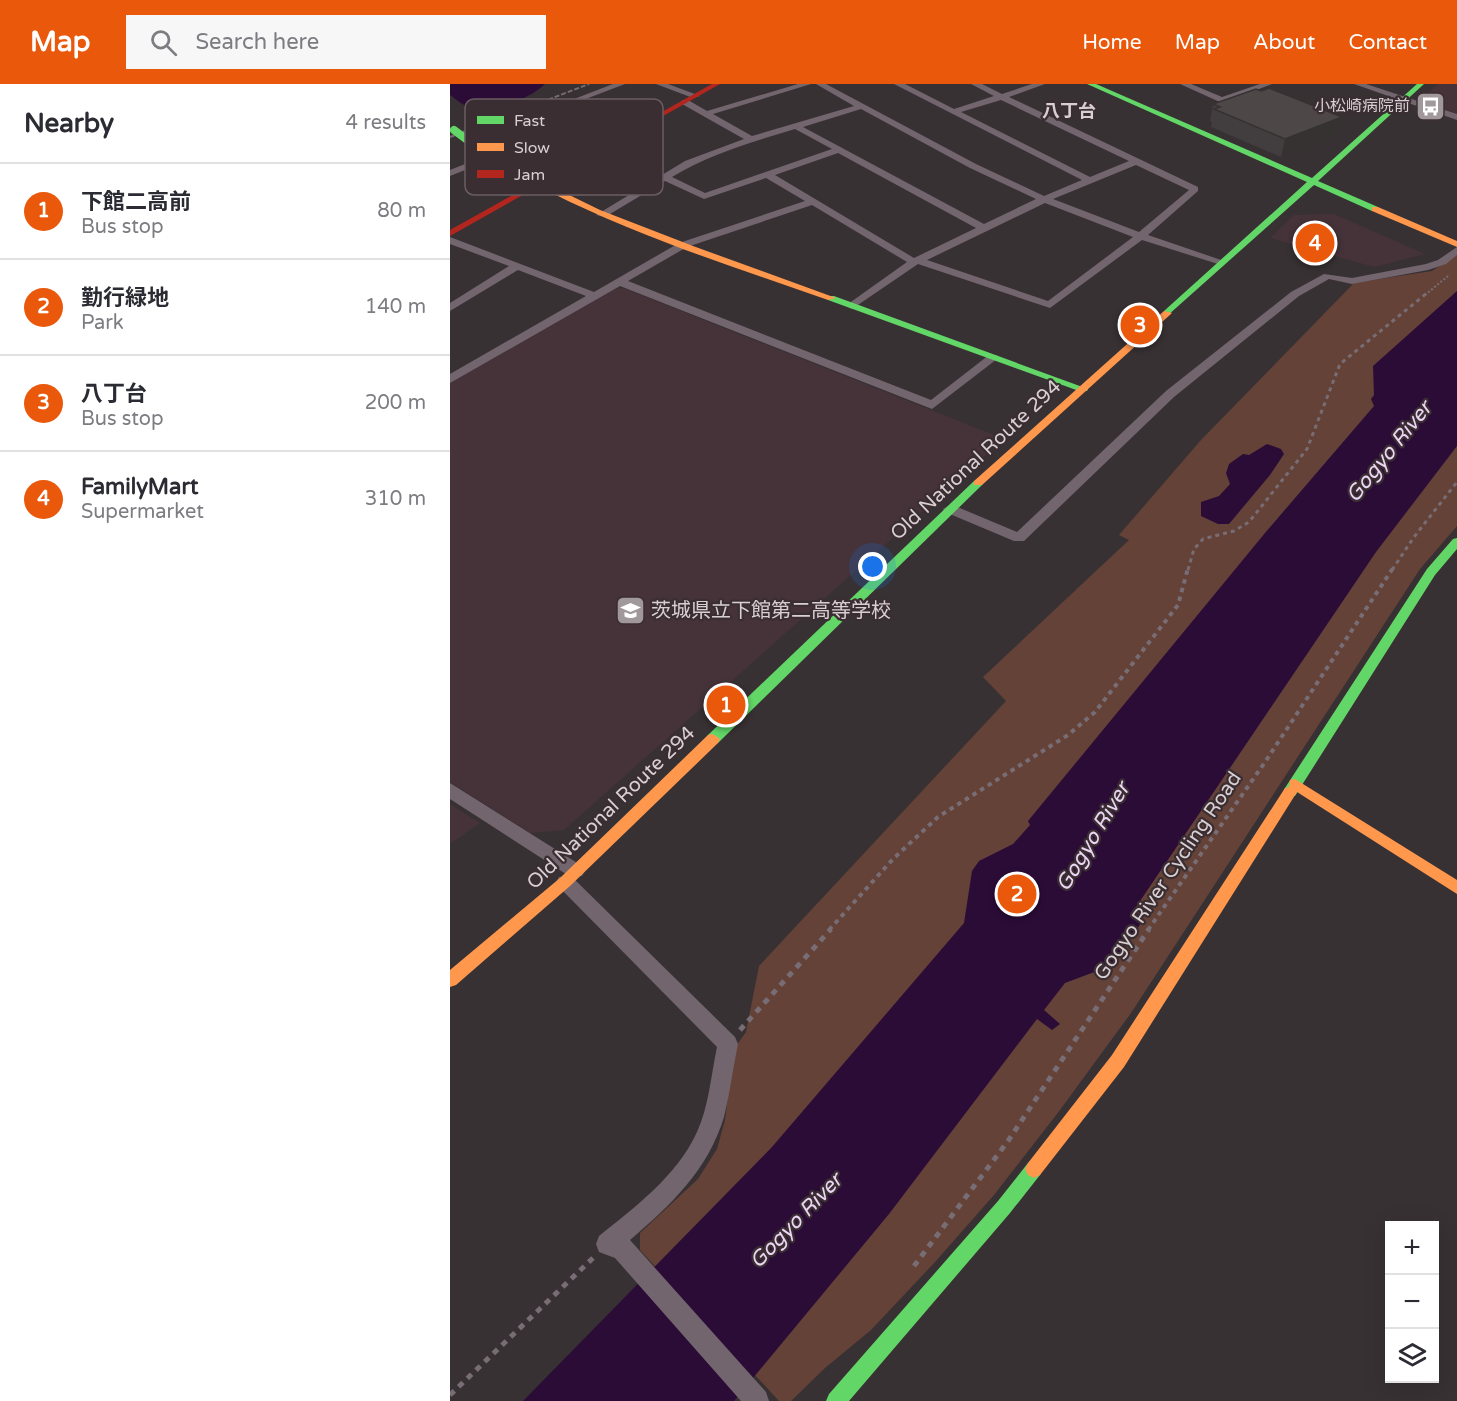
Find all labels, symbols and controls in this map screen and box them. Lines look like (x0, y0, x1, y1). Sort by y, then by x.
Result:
search box (126, 15, 546, 69)
text: Map (30, 25, 90, 59)
icon: search (147, 26, 180, 59)
text: Search here (195, 29, 319, 55)
text: Home (1082, 30, 1142, 55)
text: Map (1175, 30, 1220, 55)
text: About (1253, 30, 1315, 55)
text: Contact (1348, 30, 1427, 55)
bus stop icon: 小松崎病院前 (1415, 90, 1447, 122)
place label: 小松崎病院前 (1314, 96, 1410, 116)
legend (465, 99, 663, 195)
district label: 八丁台 (1042, 100, 1096, 122)
text: Nearby (24, 108, 114, 139)
text: 4 results (346, 111, 426, 135)
text: Fast (514, 111, 545, 131)
text: Slow (514, 138, 550, 158)
text: Jam (514, 165, 545, 185)
text: 下館二高前 (81, 189, 191, 215)
text: 1 (37, 199, 50, 223)
text: 80 m (377, 199, 426, 223)
text: Bus stop (81, 215, 164, 239)
pin: 4 (1296, 220, 1334, 266)
text: 勤行緑地 (81, 285, 169, 311)
text: 2 (37, 295, 50, 319)
text: 140 m (365, 295, 426, 319)
pin: 3 (1120, 302, 1160, 348)
text: Park (81, 311, 124, 335)
street label: Old National Route 294 (886, 375, 1066, 545)
text: 八丁台 (81, 381, 147, 407)
text: 3 (37, 391, 50, 415)
text: 200 m (365, 391, 426, 415)
water label: Gogyo River (1341, 394, 1439, 507)
text: Bus stop (81, 407, 164, 431)
text: FamilyMart (81, 474, 198, 500)
text: 4 (37, 487, 50, 511)
text: 310 m (365, 487, 426, 511)
text: Supermarket (81, 500, 204, 524)
your location (858, 552, 887, 581)
school or university icon: 茨城県立下館第二高等学校 (614, 595, 646, 627)
place label: 茨城県立下館第二高等学校 (651, 599, 891, 623)
pin: 1 (706, 682, 746, 728)
street label: Old National Route 294 (522, 721, 700, 895)
street label: Gogyo River Cycling Road (1089, 767, 1247, 985)
water label: Gogyo River (1051, 776, 1137, 896)
pin: 2 (998, 872, 1036, 916)
water label: Gogyo River (745, 1166, 850, 1274)
map controls (1385, 1221, 1439, 1383)
button: + (1385, 1221, 1439, 1275)
button: − (1385, 1275, 1439, 1329)
button: layers (1385, 1329, 1439, 1383)

